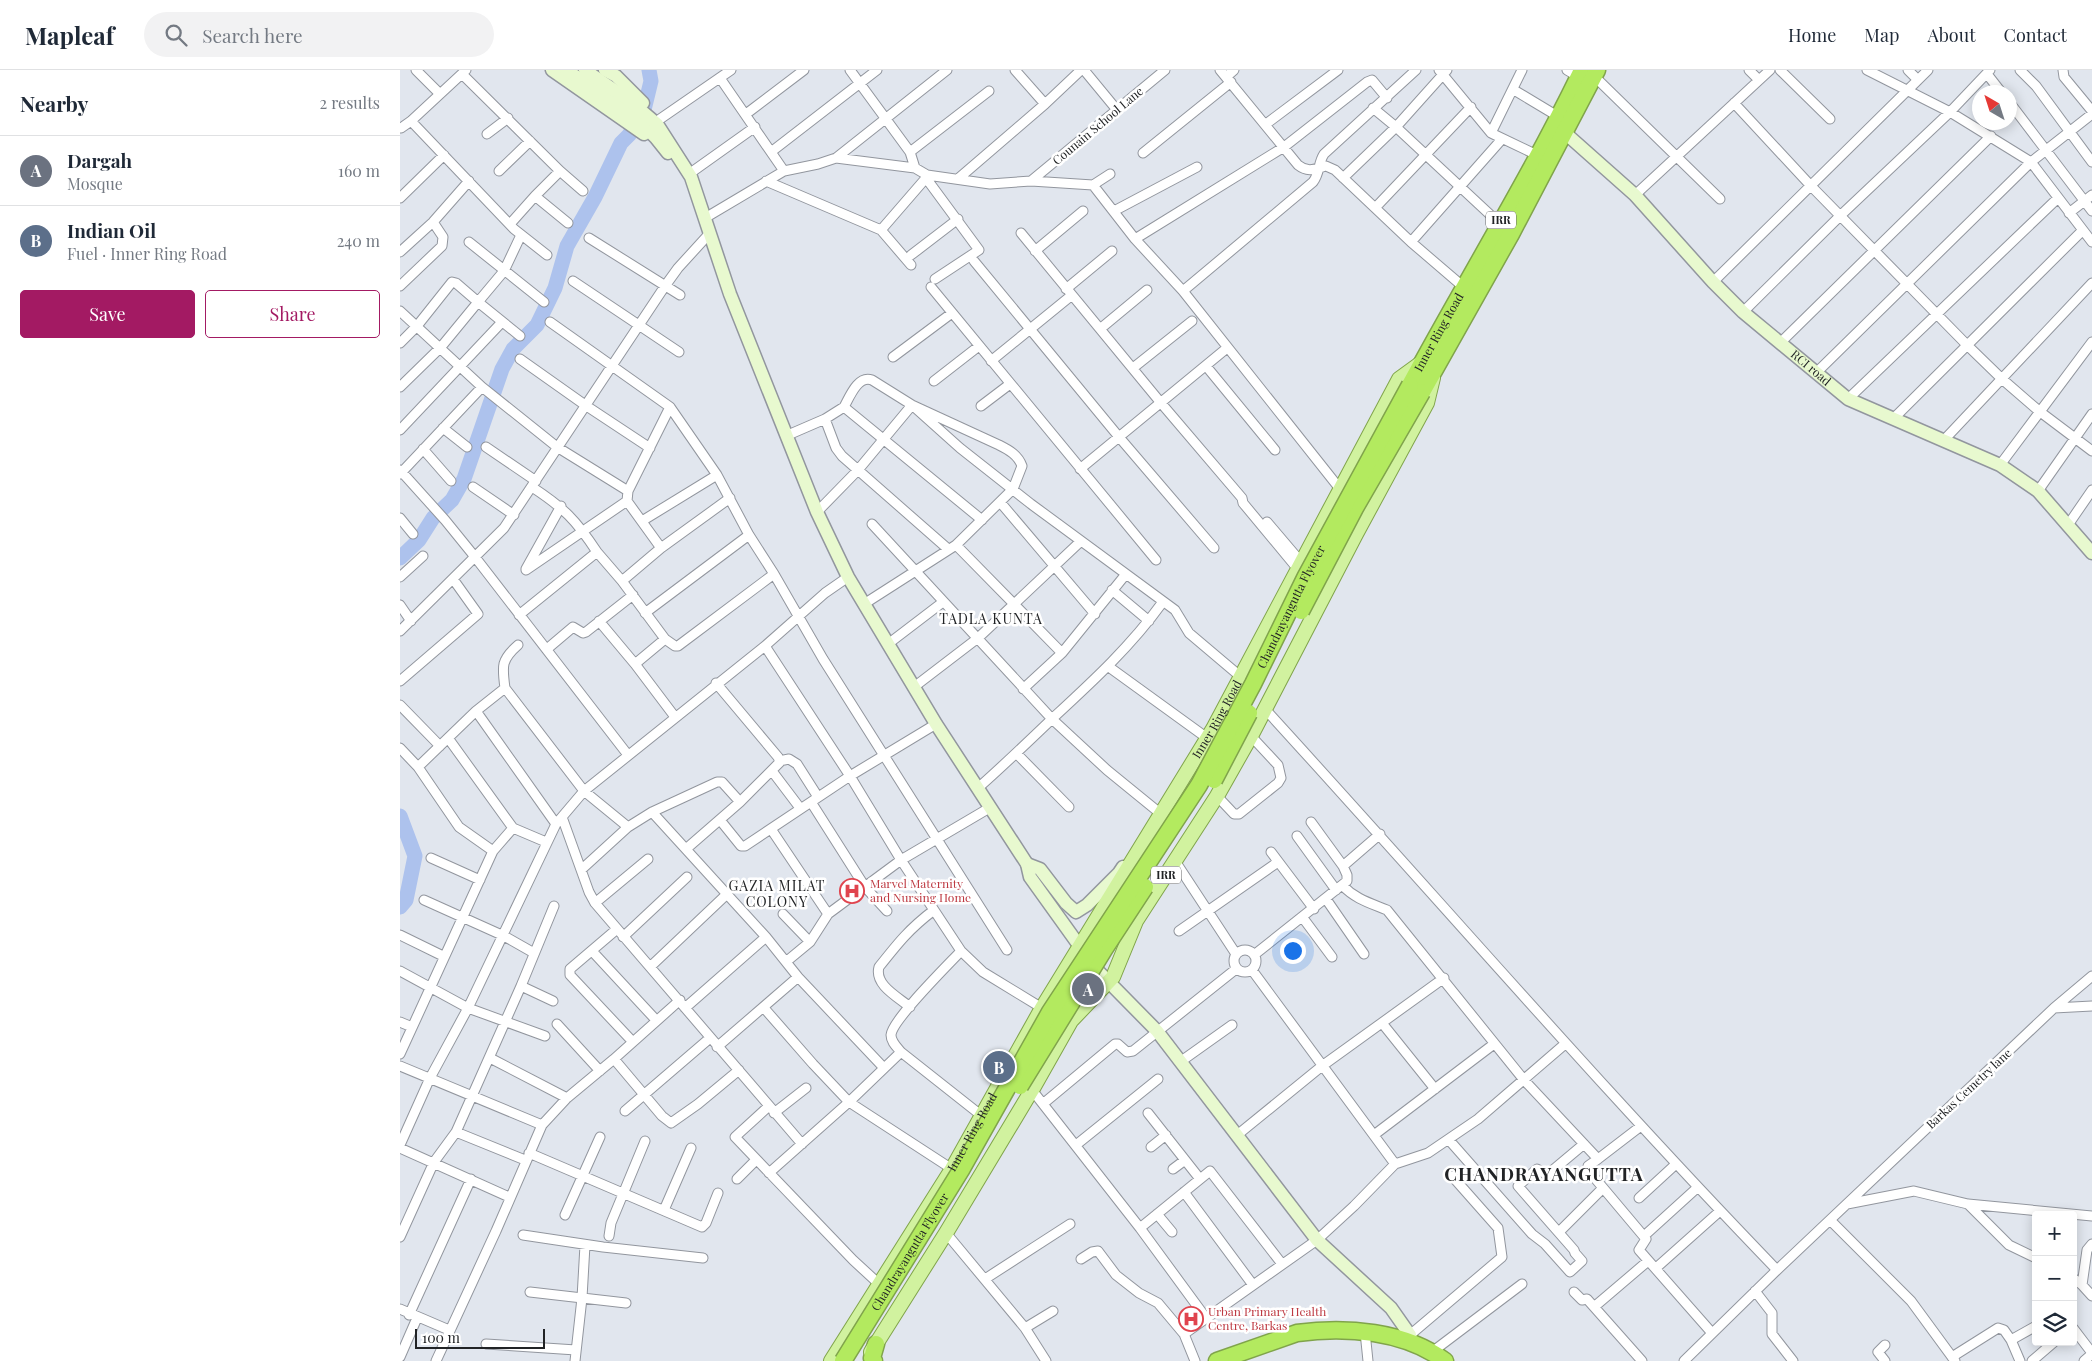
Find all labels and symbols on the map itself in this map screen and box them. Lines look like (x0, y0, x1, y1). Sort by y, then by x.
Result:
street label: Counain School Lane (1049, 83, 1146, 168)
north arrow (1972, 85, 2017, 130)
road number: IRR (1486, 212, 1516, 228)
street label: Inner Ring Road (1410, 290, 1467, 374)
street label: RCI road (1788, 346, 1835, 389)
street label: Chandrayangutta Flyover (1253, 542, 1329, 671)
district label: TADLA KUNTA (939, 609, 1043, 628)
street label: Inner Ring Road (1188, 677, 1245, 761)
road number: IRR (1151, 866, 1181, 884)
place label: Marvel Maternity and Nursing Home (870, 875, 971, 905)
district label: GAZIA MILAT COLONY (728, 876, 826, 911)
hospital icon: Marvel Maternity and Nursing Home (839, 878, 865, 904)
your location (1280, 938, 1306, 964)
pin: A (1072, 970, 1104, 1008)
street label: Barkas Cemetry lane (1922, 1045, 2014, 1132)
pin: B (983, 1048, 1015, 1086)
street label: Inner Ring Road (943, 1090, 1000, 1174)
district label: CHANDRAYANGUTTA (1444, 1162, 1644, 1186)
street label: Chandrayangutta Flyover (867, 1189, 952, 1314)
place label: Urban Primary Health Centre, Barkas (1208, 1303, 1326, 1333)
hospital icon: Urban Primary Health Centre, Barkas (1178, 1306, 1204, 1332)
scale bar (415, 1326, 545, 1349)

